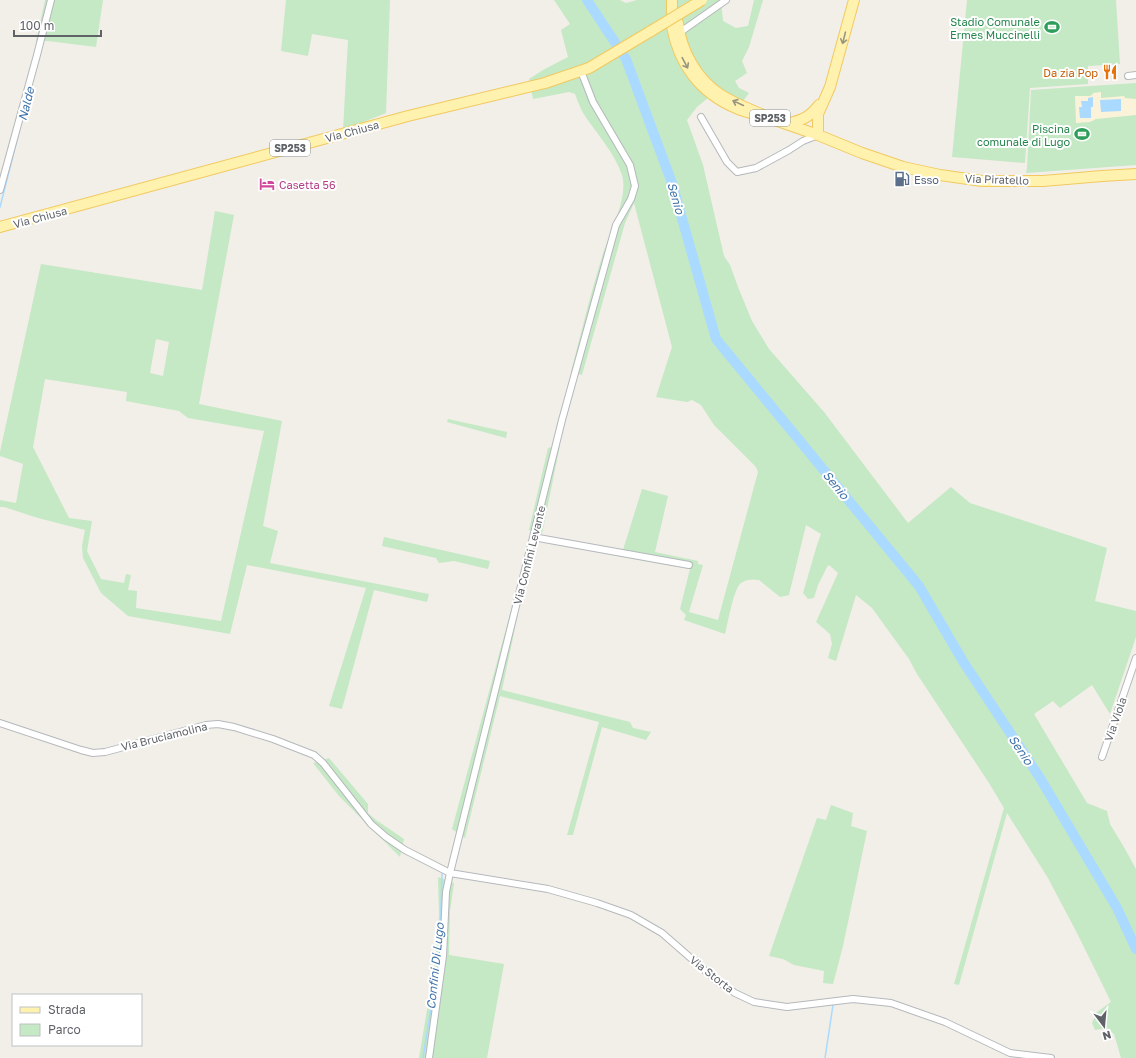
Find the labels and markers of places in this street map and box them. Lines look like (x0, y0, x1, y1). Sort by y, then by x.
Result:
place label: Stadio Comunale Ermes Muccinelli (950, 15, 1040, 41)
sports icon: Stadio Comunale Ermes Muccinelli (1043, 18, 1061, 36)
restaurant icon: Da zia Pop (1101, 63, 1119, 81)
place label: Da zia Pop (1043, 66, 1098, 79)
place label: Piscina comunale di Lugo (977, 122, 1070, 148)
sports icon: Piscina comunale di Lugo (1073, 125, 1091, 143)
fuel station icon: Esso (893, 170, 911, 188)
place label: Esso (914, 173, 939, 186)
hotel icon: Casetta 56 (258, 175, 276, 193)
place label: Casetta 56 (279, 178, 336, 191)

